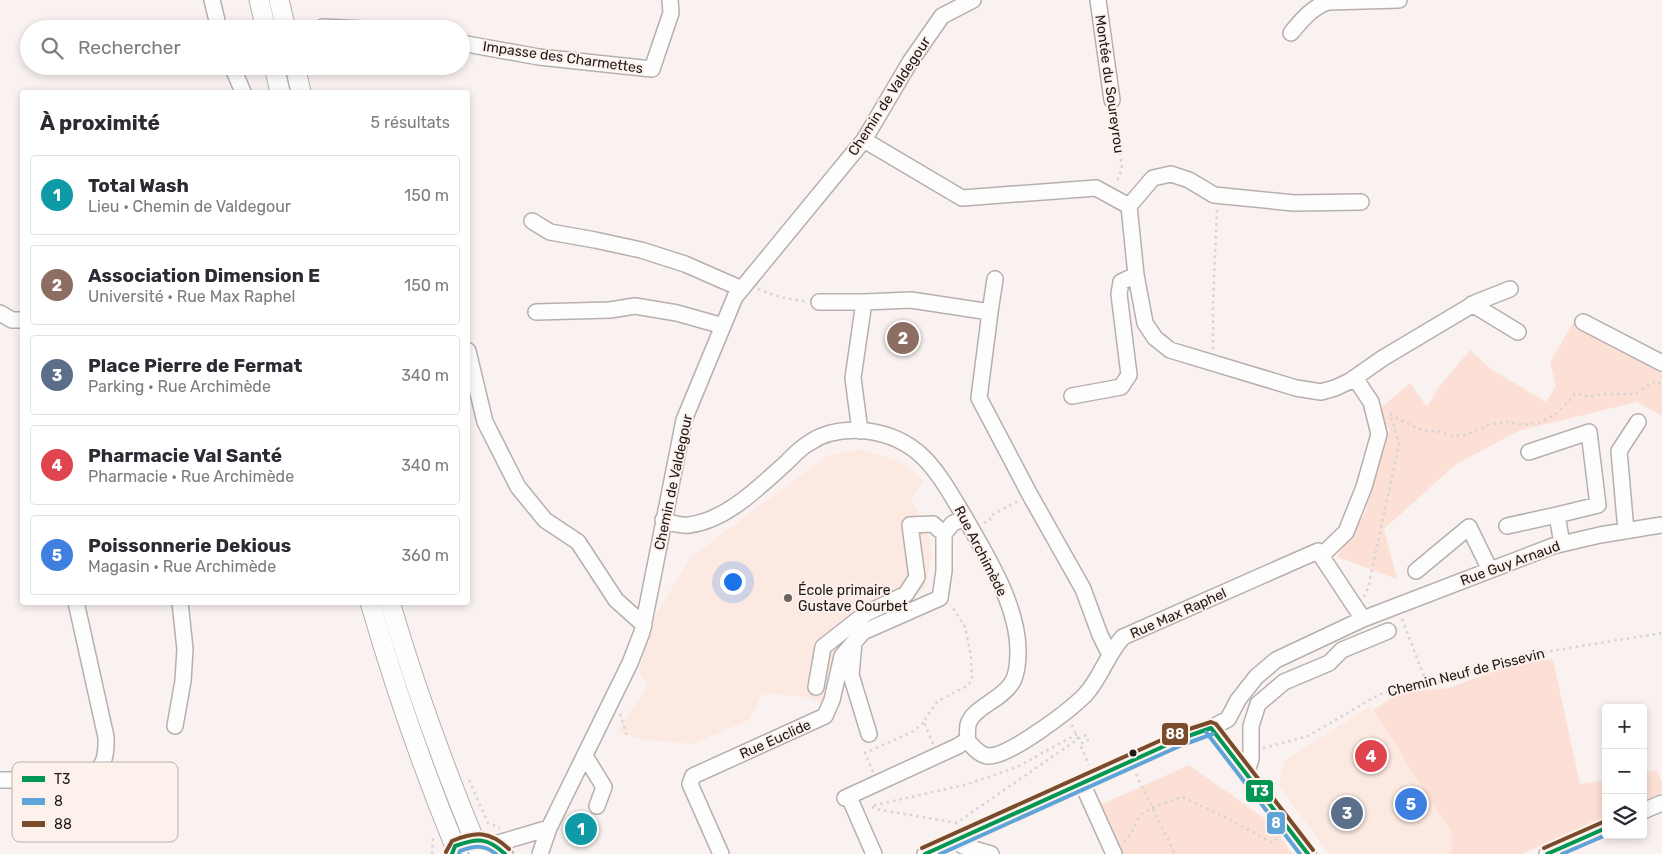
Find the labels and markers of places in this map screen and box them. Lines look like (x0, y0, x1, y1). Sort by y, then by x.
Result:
pin: 2 (887, 319, 919, 357)
place label: École primaire Gustave Courbet (798, 581, 908, 615)
marker: École primaire Gustave Courbet (782, 592, 794, 604)
pin: 4 (1355, 737, 1387, 775)
unlabelled marker (1128, 748, 1138, 758)
pin: 5 (1395, 785, 1427, 823)
pin: 3 (1331, 794, 1363, 832)
pin: 1 (565, 810, 597, 848)

